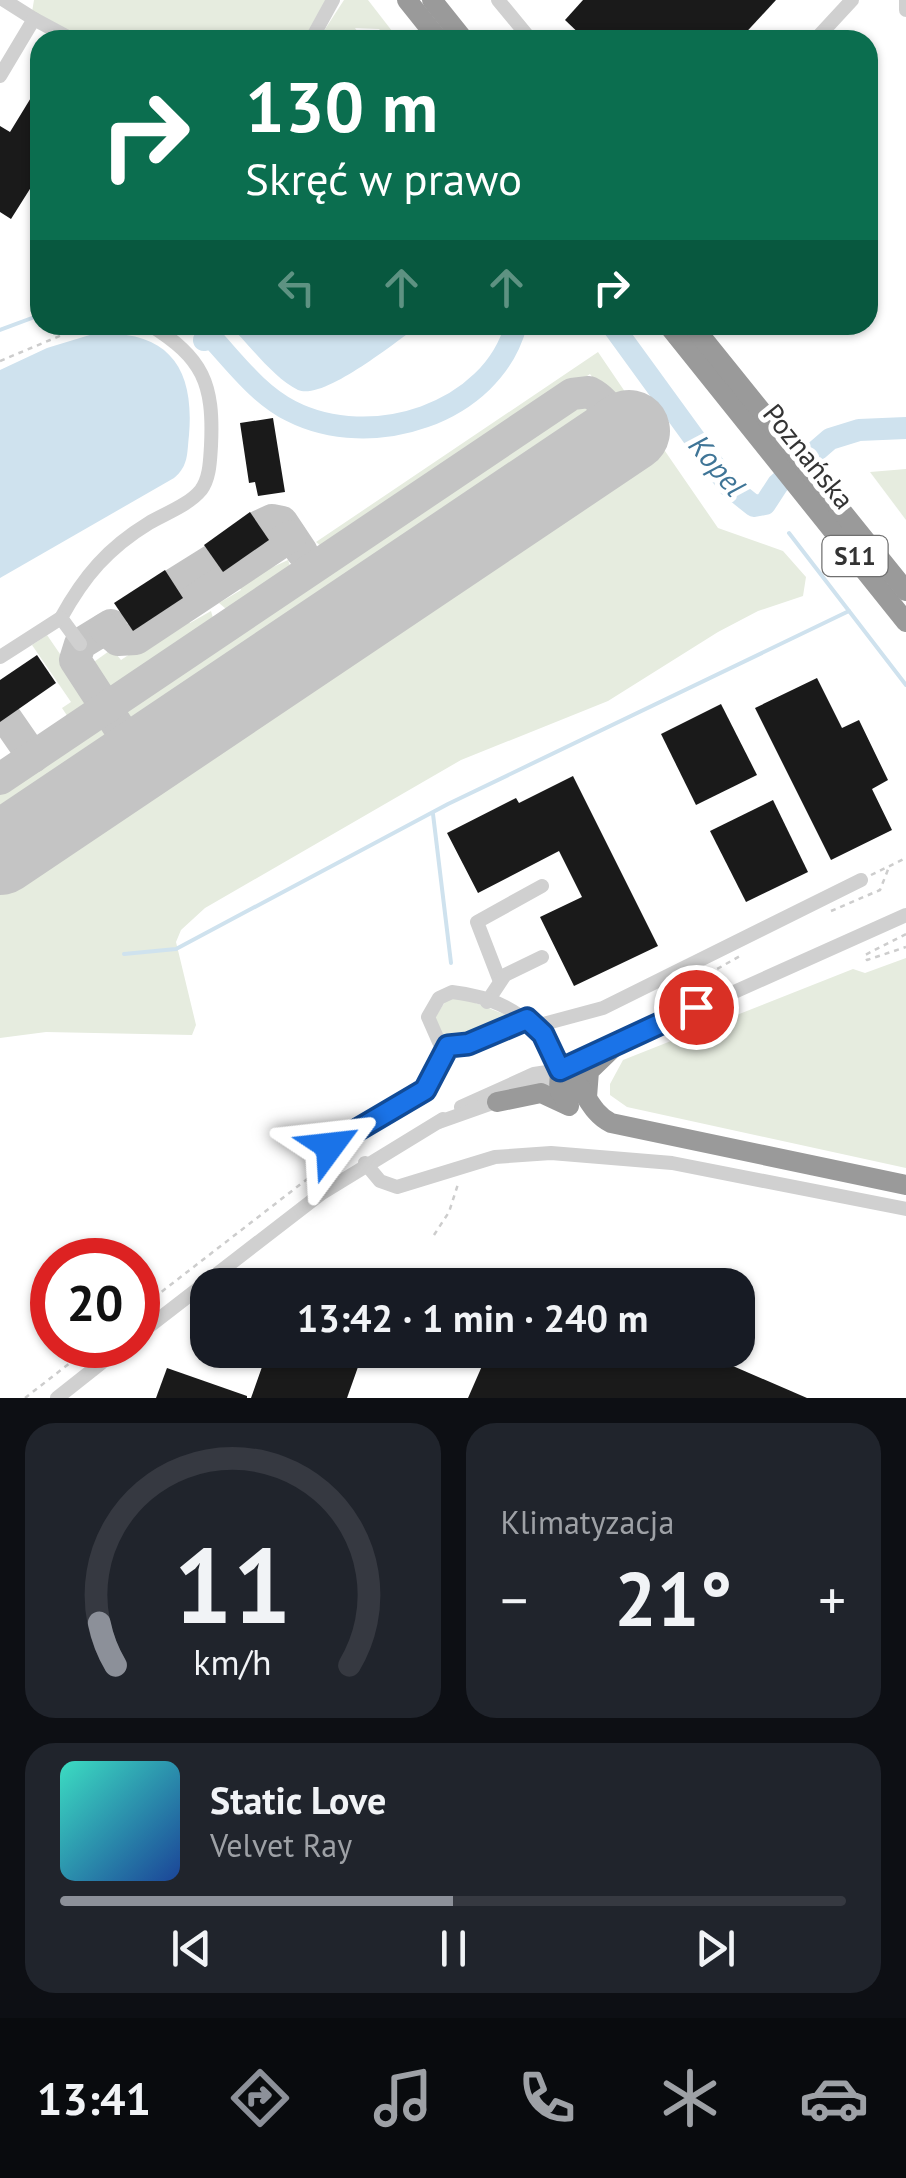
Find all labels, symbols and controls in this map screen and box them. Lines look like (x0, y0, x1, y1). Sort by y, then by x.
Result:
text: 130 m (245, 61, 438, 151)
icon: right (80, 70, 210, 200)
text: Skręć w prawo (245, 149, 522, 207)
icon: left (269, 260, 324, 315)
icon: ahead (374, 260, 429, 315)
icon: ahead (479, 260, 534, 315)
icon: right (584, 260, 639, 315)
street label: Poznańska (755, 396, 863, 516)
water label: Kopel (681, 426, 755, 504)
road number: S11 (822, 536, 888, 576)
pin (654, 965, 739, 1050)
icon: arrive (669, 980, 724, 1035)
position arrow (278, 1094, 382, 1198)
speed limit sign: 20 (30, 1238, 160, 1368)
text: 13:42 · 1 min · 240 m (297, 1293, 648, 1342)
text: Klimatyzacja (501, 1501, 674, 1543)
text: 11 (174, 1517, 292, 1652)
text: 21° (614, 1550, 732, 1647)
text: − (501, 1564, 528, 1635)
text: + (818, 1564, 846, 1635)
text: km/h (194, 1639, 272, 1685)
text: Static Love (210, 1775, 386, 1824)
text: Velvet Ray (210, 1824, 352, 1866)
icon: previous (164, 1921, 219, 1976)
icon: pause (426, 1921, 481, 1976)
icon: next (688, 1921, 743, 1976)
icon: directions (225, 2063, 295, 2133)
icon: music (368, 2063, 438, 2133)
icon: phone (512, 2063, 582, 2133)
icon: climate (655, 2063, 725, 2133)
icon: car (799, 2063, 869, 2133)
text: 13:41 (37, 2069, 151, 2127)

